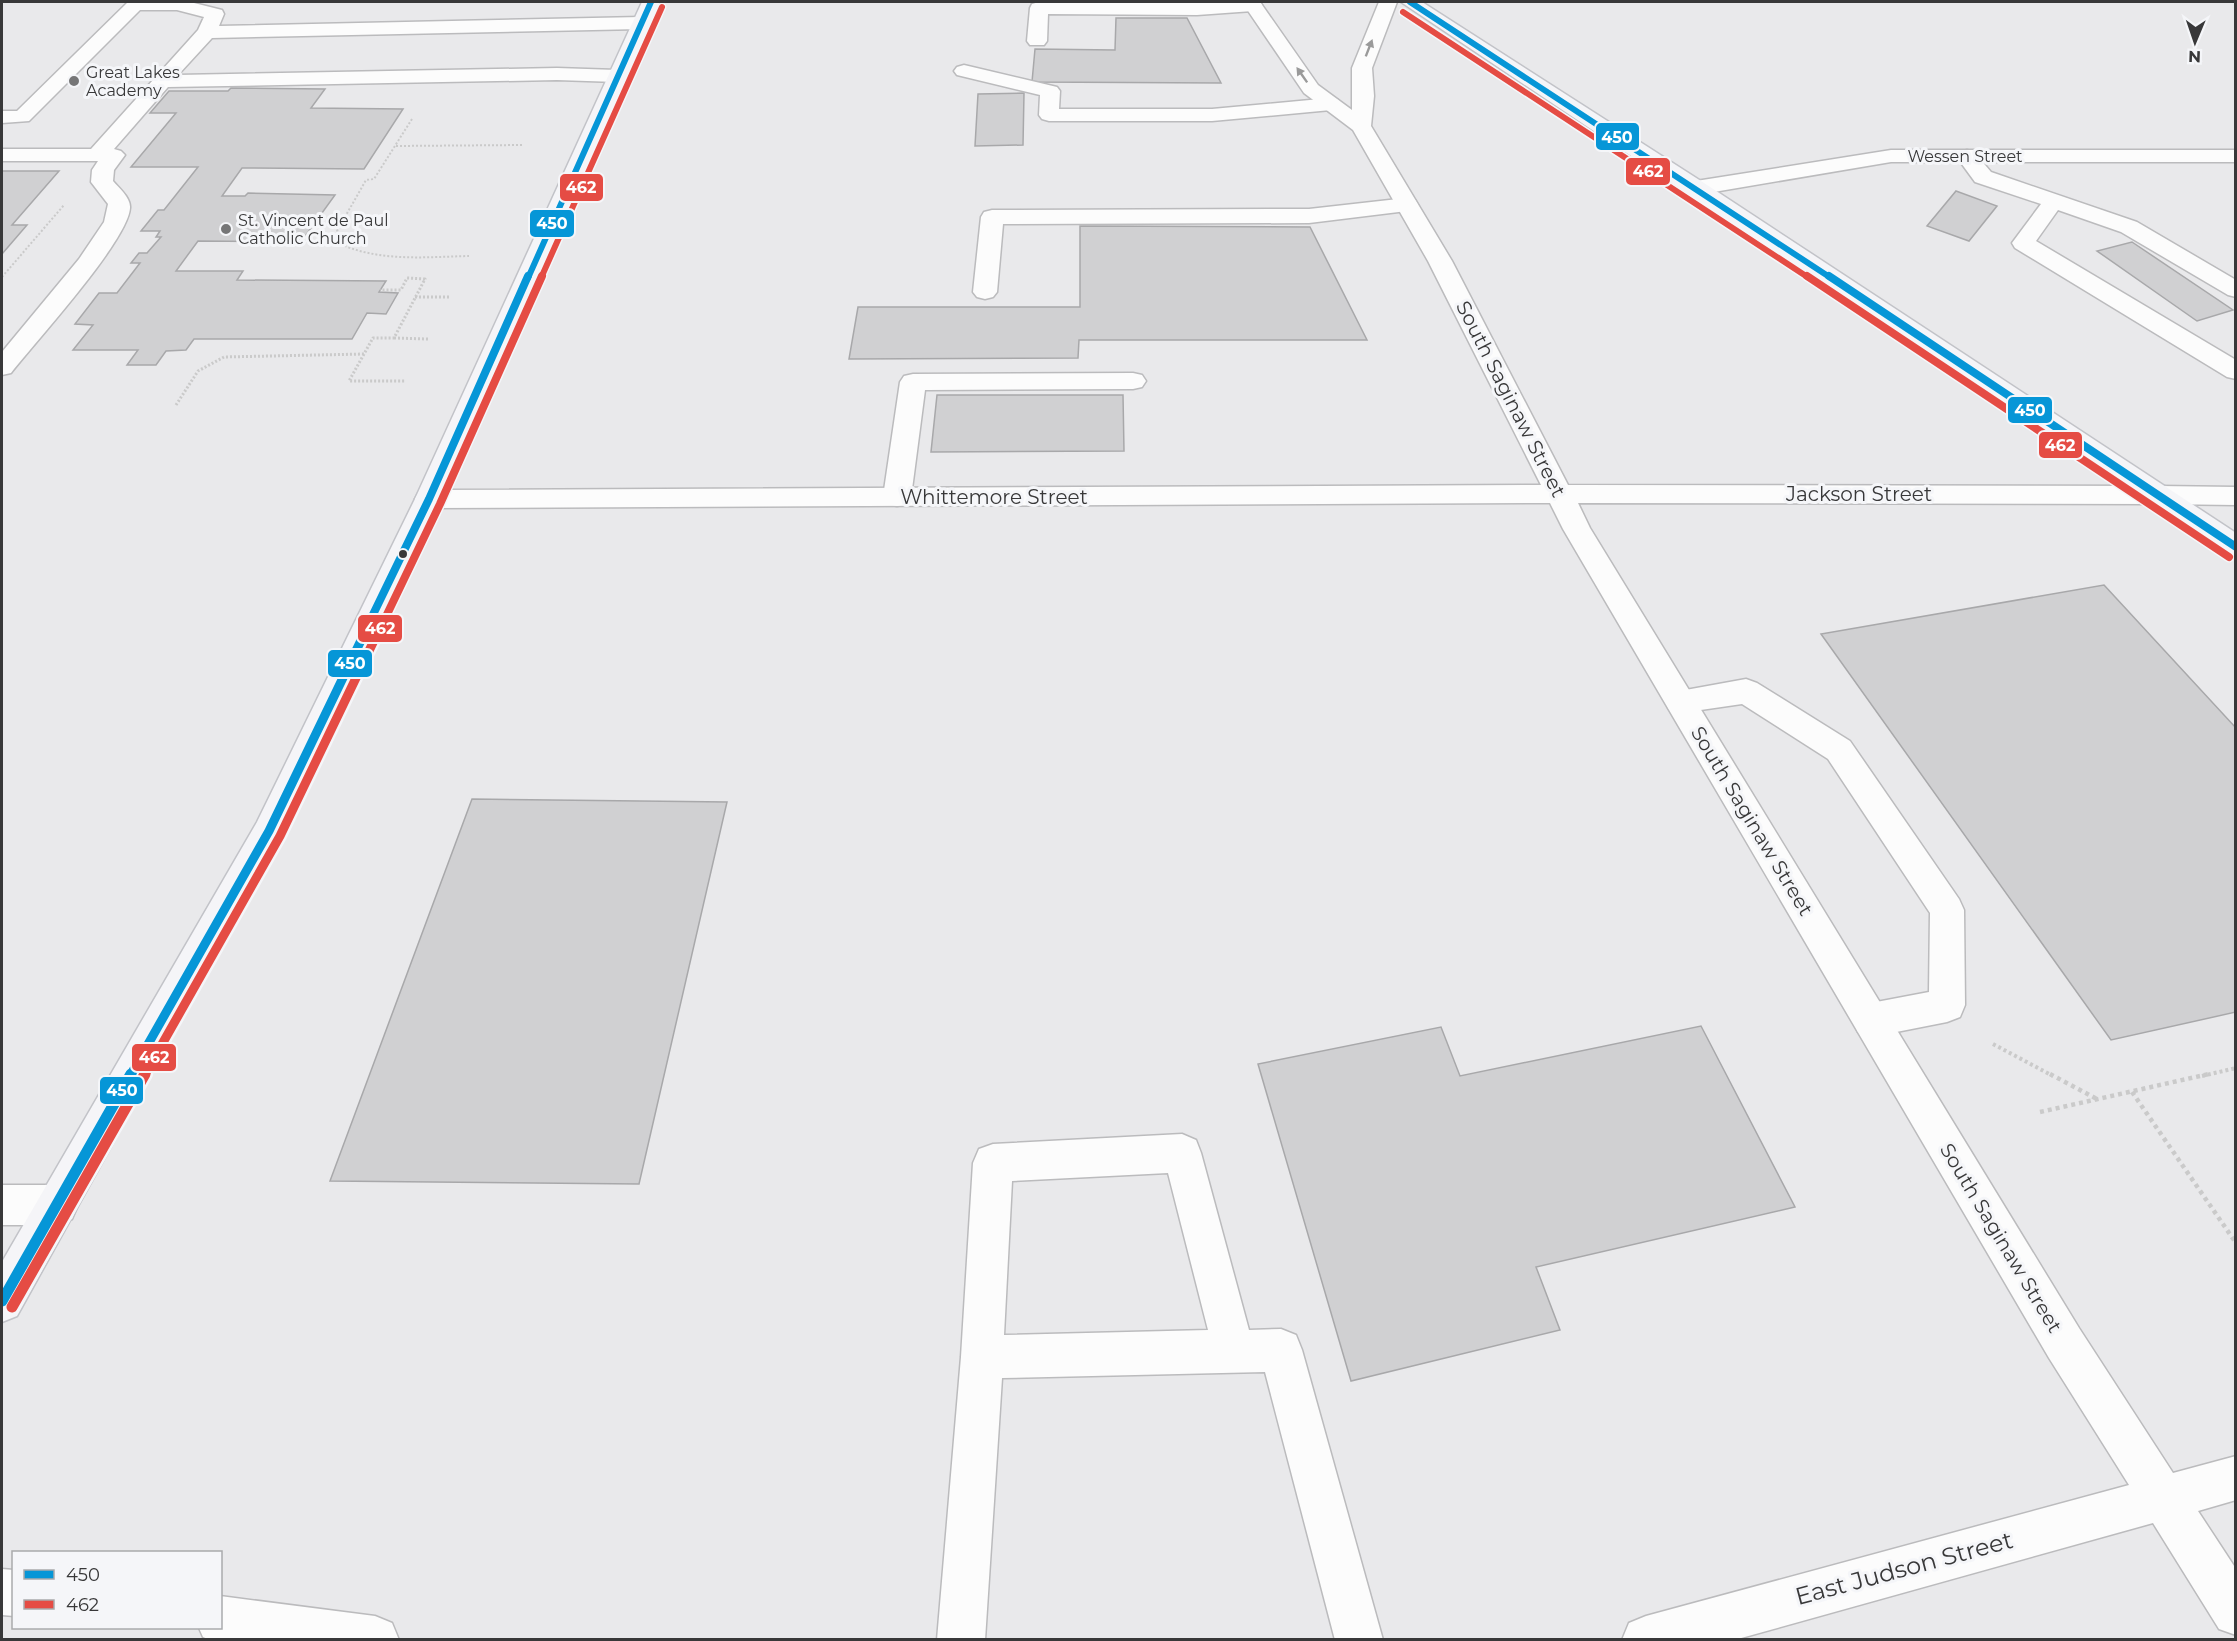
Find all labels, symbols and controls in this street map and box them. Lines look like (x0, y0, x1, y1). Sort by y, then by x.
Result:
north arrow (2165, 12, 2225, 72)
one-way arrow (1364, 39, 1374, 57)
text: N (2188, 47, 2201, 66)
place label: Great Lakes Academy (86, 63, 180, 100)
one-way arrow (1296, 67, 1308, 82)
marker: Great Lakes Academy (67, 74, 81, 88)
line badge: 450 (1595, 122, 1640, 151)
text: 450 (1601, 128, 1633, 147)
street label: Wessen Street (1907, 147, 2023, 166)
line badge: 462 (1625, 157, 1671, 186)
text: 462 (1633, 162, 1663, 181)
line badge: 462 (559, 173, 604, 202)
text: 462 (566, 178, 596, 197)
line badge: 450 (529, 209, 575, 238)
place label: St. Vincent de Paul Catholic Church (238, 211, 389, 248)
text: 450 (536, 214, 568, 233)
marker: St. Vincent de Paul Catholic Church (219, 222, 233, 236)
street label: South Saginaw Street (1451, 297, 1571, 501)
line badge: 450 (2007, 396, 2053, 424)
text: 450 (2014, 401, 2046, 420)
line badge: 462 (2038, 431, 2083, 459)
text: 462 (2045, 436, 2075, 455)
street label: Jackson Street (1785, 482, 1932, 506)
street label: Whittemore Street (900, 485, 1088, 509)
unlabelled marker (397, 548, 409, 560)
line badge: 462 (357, 614, 403, 643)
text: 462 (365, 619, 395, 638)
line badge: 450 (327, 649, 373, 678)
text: 450 (334, 654, 366, 673)
street label: South Saginaw Street (1686, 722, 1818, 920)
line badge: 462 (131, 1043, 177, 1072)
text: 462 (139, 1048, 169, 1067)
line badge: 450 (99, 1076, 144, 1105)
text: 450 (106, 1081, 138, 1100)
street label: South Saginaw Street (1935, 1139, 2067, 1337)
street label: East Judson Street (1792, 1525, 2016, 1611)
legend (12, 1551, 222, 1629)
text: 450 (66, 1564, 100, 1586)
text: 462 (66, 1594, 99, 1616)

